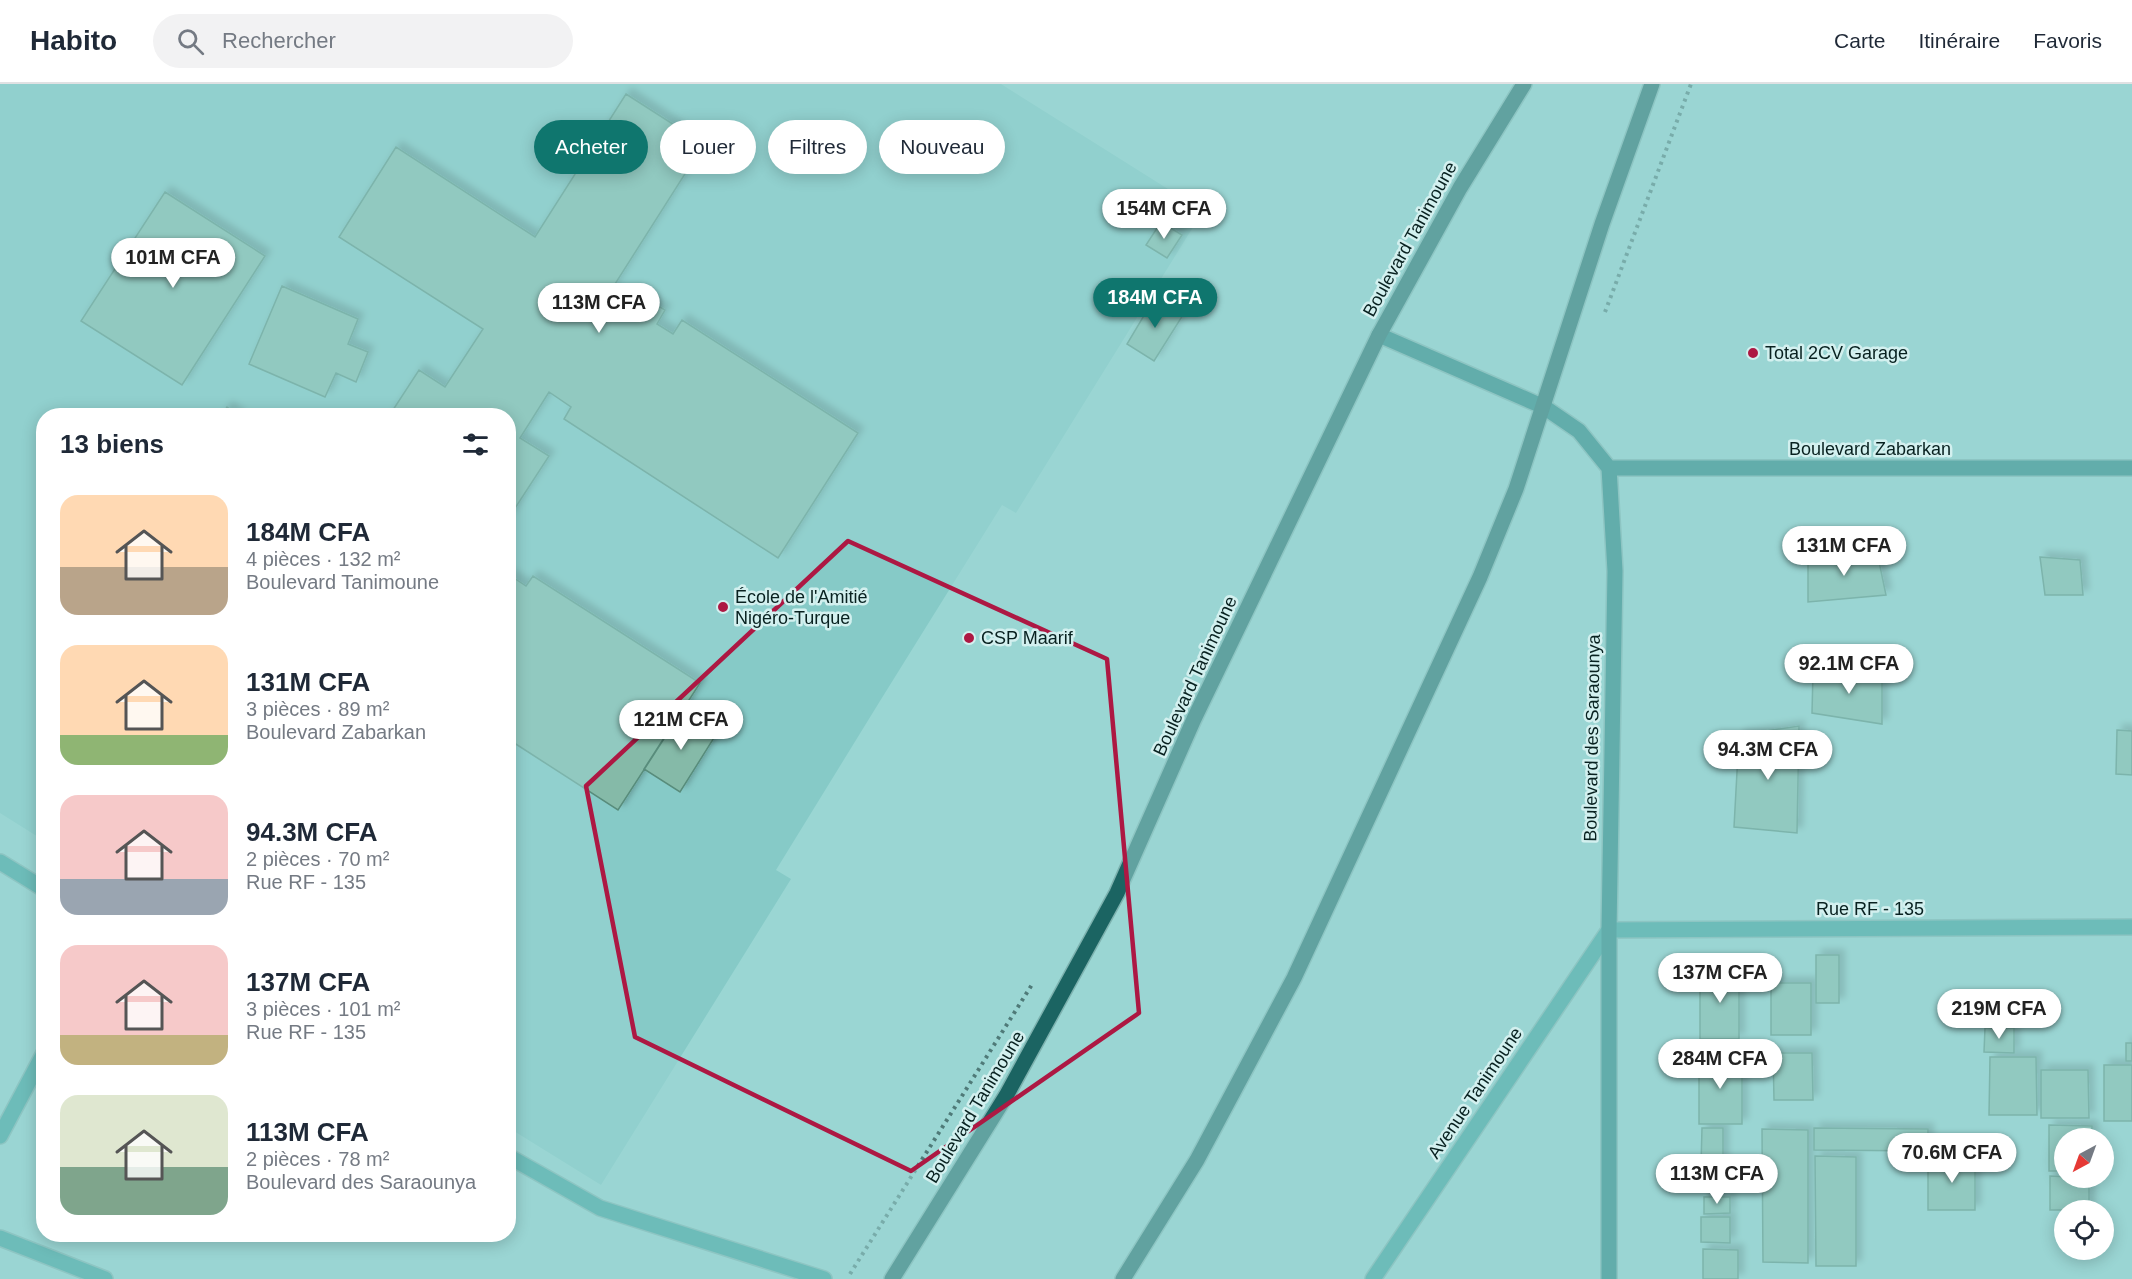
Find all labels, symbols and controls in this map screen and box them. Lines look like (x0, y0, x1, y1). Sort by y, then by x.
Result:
search box (153, 14, 573, 68)
text: Habito (30, 25, 117, 56)
icon: search (174, 25, 207, 58)
text: Rechercher (222, 28, 336, 53)
text: Carte (1834, 29, 1885, 52)
text: Itinéraire (1918, 29, 2000, 52)
text: Favoris (2033, 29, 2102, 52)
chip: Acheter (534, 120, 648, 174)
chip: Louer (660, 120, 756, 174)
chip: Filtres (768, 120, 867, 174)
chip: Nouveau (879, 120, 1005, 174)
street label: Boulevard Tanimoune (1359, 158, 1461, 320)
pin: 154M CFA (1102, 189, 1226, 240)
text: 154M CFA (1116, 197, 1212, 219)
pin: 101M CFA (111, 238, 235, 289)
text: 101M CFA (125, 246, 221, 268)
pin: 184M CFA (1093, 278, 1217, 329)
pin: 113M CFA (537, 283, 661, 334)
text: 184M CFA (1107, 286, 1203, 308)
text: 113M CFA (552, 291, 646, 313)
place label: Total 2CV Garage (1765, 343, 1908, 363)
marker: Total 2CV Garage (1746, 346, 1760, 360)
icon: filters (459, 428, 492, 461)
text: 13 biens (60, 429, 164, 459)
street label: Boulevard Zabarkan (1789, 439, 1951, 459)
text: 184M CFA (246, 517, 370, 547)
icon: home (108, 519, 180, 591)
pin: 131M CFA (1782, 526, 1906, 577)
text: 131M CFA (1796, 534, 1892, 556)
text: 4 pièces · 132 m² (246, 548, 401, 570)
text: Boulevard Tanimoune (246, 571, 439, 593)
place label: École de l'Amitié Nigéro-Turque (735, 587, 868, 628)
street label: Boulevard Tanimoune (1149, 593, 1241, 759)
marker: École de l'Amitié Nigéro-Turque (716, 600, 730, 614)
place label: CSP Maarif (981, 628, 1074, 648)
marker: CSP Maarif (962, 631, 976, 645)
street label: Boulevard des Saraounya (1580, 633, 1604, 842)
pin: 92.1M CFA (1780, 644, 1918, 695)
text: 92.1M CFA (1798, 652, 1900, 674)
text: 131M CFA (246, 667, 370, 697)
icon: home (108, 669, 180, 741)
text: 3 pièces · 89 m² (246, 698, 389, 720)
pin: 121M CFA (619, 700, 743, 751)
text: 121M CFA (633, 708, 729, 730)
text: Boulevard Zabarkan (246, 721, 426, 743)
pin: 94.3M CFA (1699, 730, 1837, 781)
text: 94.3M CFA (1717, 738, 1819, 760)
text: 94.3M CFA (246, 817, 378, 847)
icon: home (108, 819, 180, 891)
text: 2 pièces · 70 m² (246, 848, 389, 870)
text: Rue RF - 135 (246, 871, 366, 893)
street label: Rue RF - 135 (1816, 899, 1924, 919)
pin: 137M CFA (1658, 953, 1782, 1004)
text: 137M CFA (1672, 961, 1768, 983)
text: 137M CFA (246, 967, 370, 997)
icon: home (108, 969, 180, 1041)
pin: 219M CFA (1937, 989, 2061, 1040)
text: 219M CFA (1951, 997, 2047, 1019)
text: 3 pièces · 101 m² (246, 998, 401, 1020)
text: Rue RF - 135 (246, 1021, 366, 1043)
street label: Avenue Tanimoune (1424, 1024, 1526, 1162)
street label: Boulevard Tanimoune (922, 1027, 1028, 1187)
pin: 284M CFA (1658, 1039, 1782, 1090)
text: 284M CFA (1672, 1047, 1768, 1069)
text: 113M CFA (246, 1117, 369, 1147)
icon: home (108, 1119, 180, 1191)
north arrow (2054, 1128, 2114, 1188)
map controls (2054, 1128, 2114, 1260)
pin: 70.6M CFA (1883, 1133, 2021, 1184)
text: 70.6M CFA (1901, 1141, 2003, 1163)
text: 2 pièces · 78 m² (246, 1148, 389, 1170)
pin: 113M CFA (1655, 1154, 1779, 1205)
text: 113M CFA (1670, 1162, 1764, 1184)
text: Boulevard des Saraounya (246, 1171, 476, 1193)
button: locate (2054, 1200, 2114, 1260)

